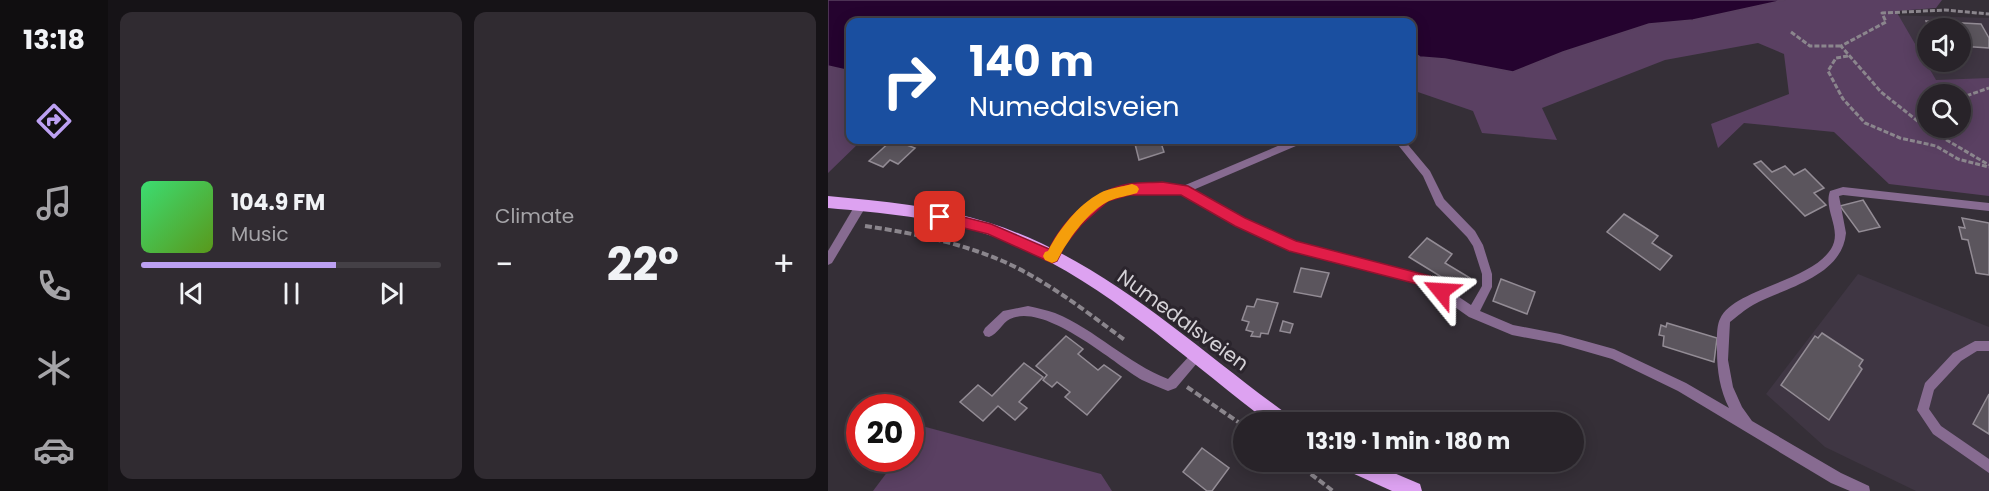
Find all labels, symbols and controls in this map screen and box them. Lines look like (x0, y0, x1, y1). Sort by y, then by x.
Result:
map controls (1917, 18, 1971, 138)
button: sound (1917, 18, 1971, 72)
text: 13:18 (23, 21, 85, 58)
text: 140 m (969, 32, 1094, 91)
icon: right (870, 42, 948, 120)
button: search (1917, 84, 1971, 138)
text: Numedalsveien (969, 88, 1180, 125)
icon: directions (33, 100, 75, 142)
icon: music (33, 182, 75, 224)
text: 104.9 FM (231, 187, 325, 218)
pin (914, 191, 965, 242)
icon: arrive (923, 200, 956, 233)
text: Climate (495, 202, 574, 230)
text: Music (231, 220, 289, 248)
text: 22° (607, 233, 679, 296)
text: − (495, 241, 513, 288)
text: + (772, 241, 795, 288)
position arrow (1409, 259, 1473, 323)
street label: Numedalsveien (1112, 263, 1254, 377)
icon: phone (33, 265, 75, 307)
icon: previous (175, 277, 208, 310)
icon: pause (275, 277, 308, 310)
icon: next (375, 277, 408, 310)
icon: climate (33, 347, 75, 389)
speed limit sign: 20 (846, 394, 924, 472)
text: 13:19 · 1 min · 180 m (1307, 426, 1510, 457)
icon: car (33, 429, 75, 471)

